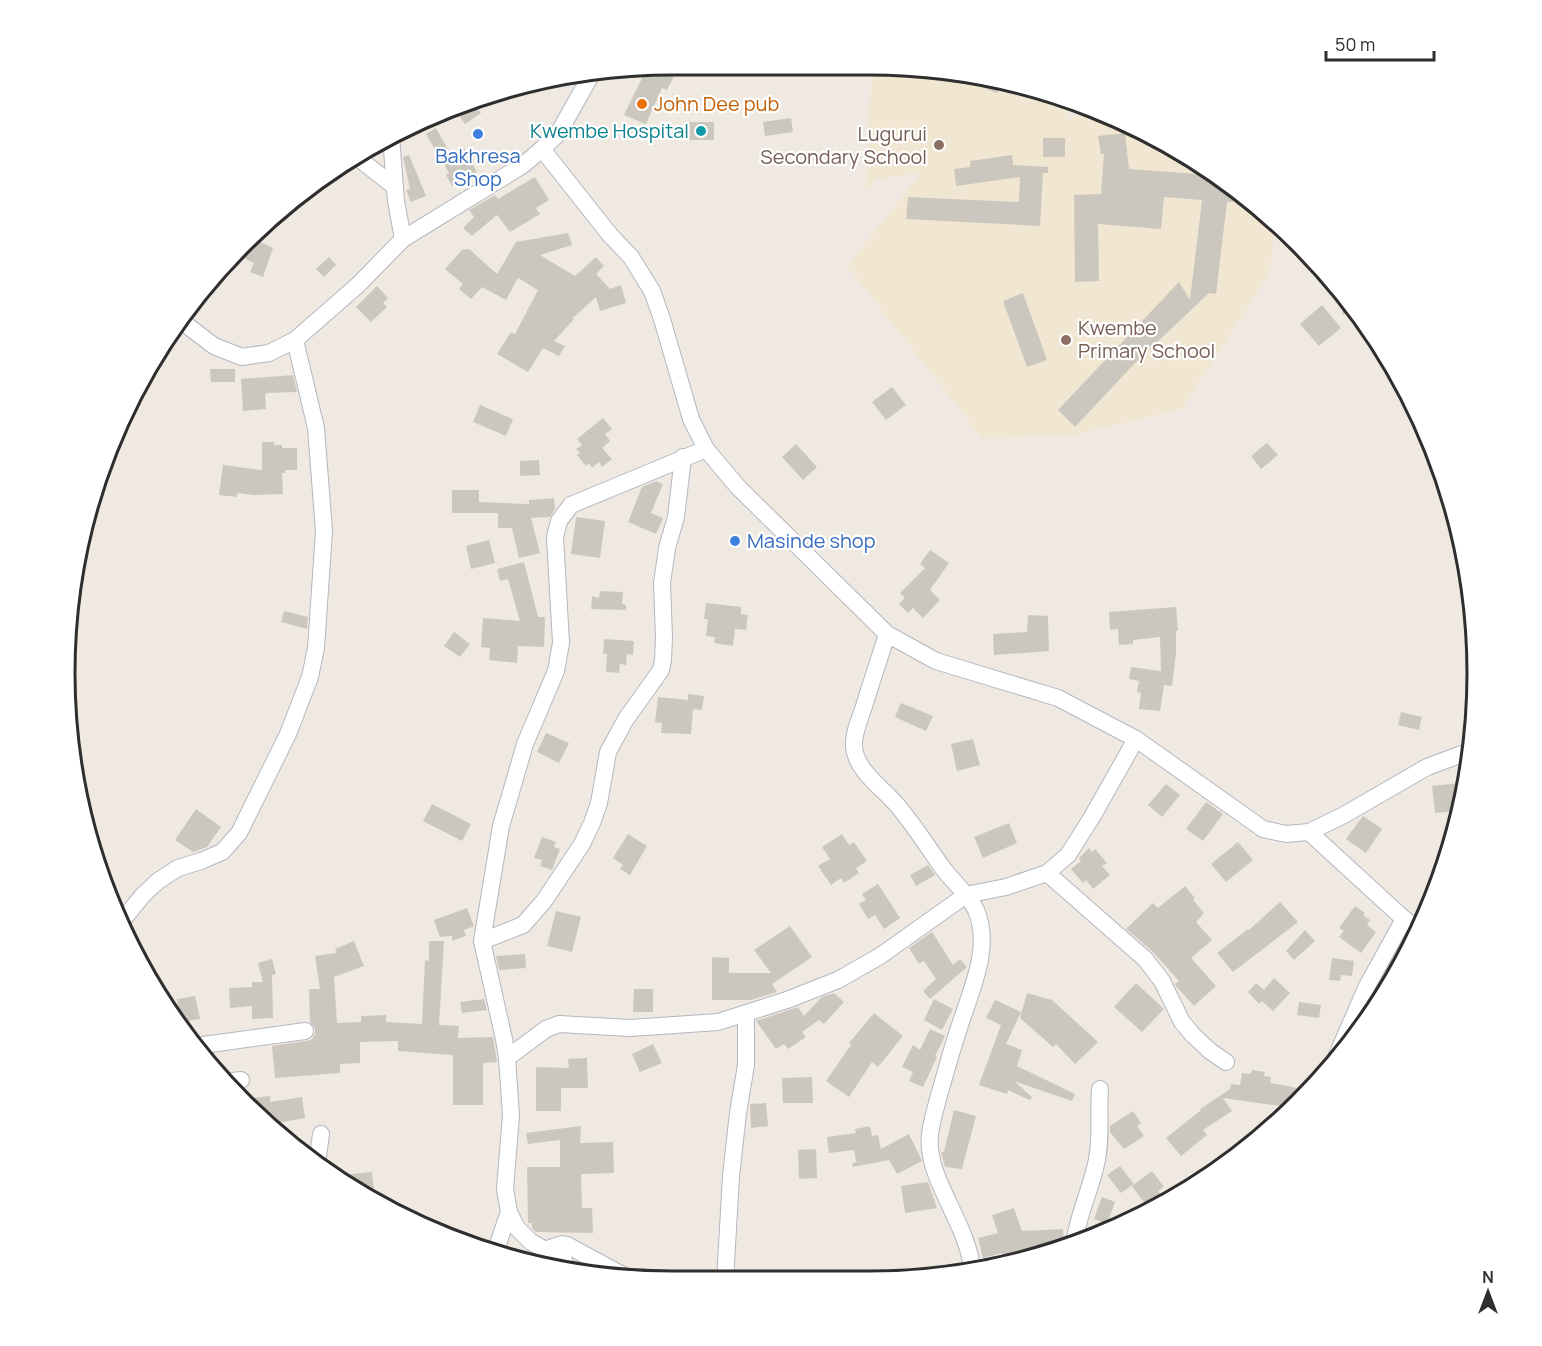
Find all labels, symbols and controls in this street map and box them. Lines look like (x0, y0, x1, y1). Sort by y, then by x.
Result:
scale bar (1326, 24, 1434, 62)
text: 50 m (1335, 32, 1375, 56)
place label: John Dee pub (654, 90, 779, 117)
marker: John Dee pub (635, 97, 649, 111)
place label: Kwembe Hospital (530, 117, 689, 144)
place label: Lugurui Secondary School (760, 120, 927, 170)
marker: Kwembe Hospital (694, 124, 708, 138)
marker: Bakhresa Shop (471, 127, 485, 141)
marker: Lugurui Secondary School (932, 138, 946, 152)
place label: Bakhresa Shop (435, 142, 521, 192)
place label: Kwembe Primary School (1078, 314, 1215, 364)
marker: Kwembe Primary School (1059, 333, 1073, 347)
place label: Masinde shop (747, 527, 876, 554)
marker: Masinde shop (728, 534, 742, 548)
north arrow (1458, 1262, 1518, 1322)
text: N (1482, 1266, 1494, 1288)

